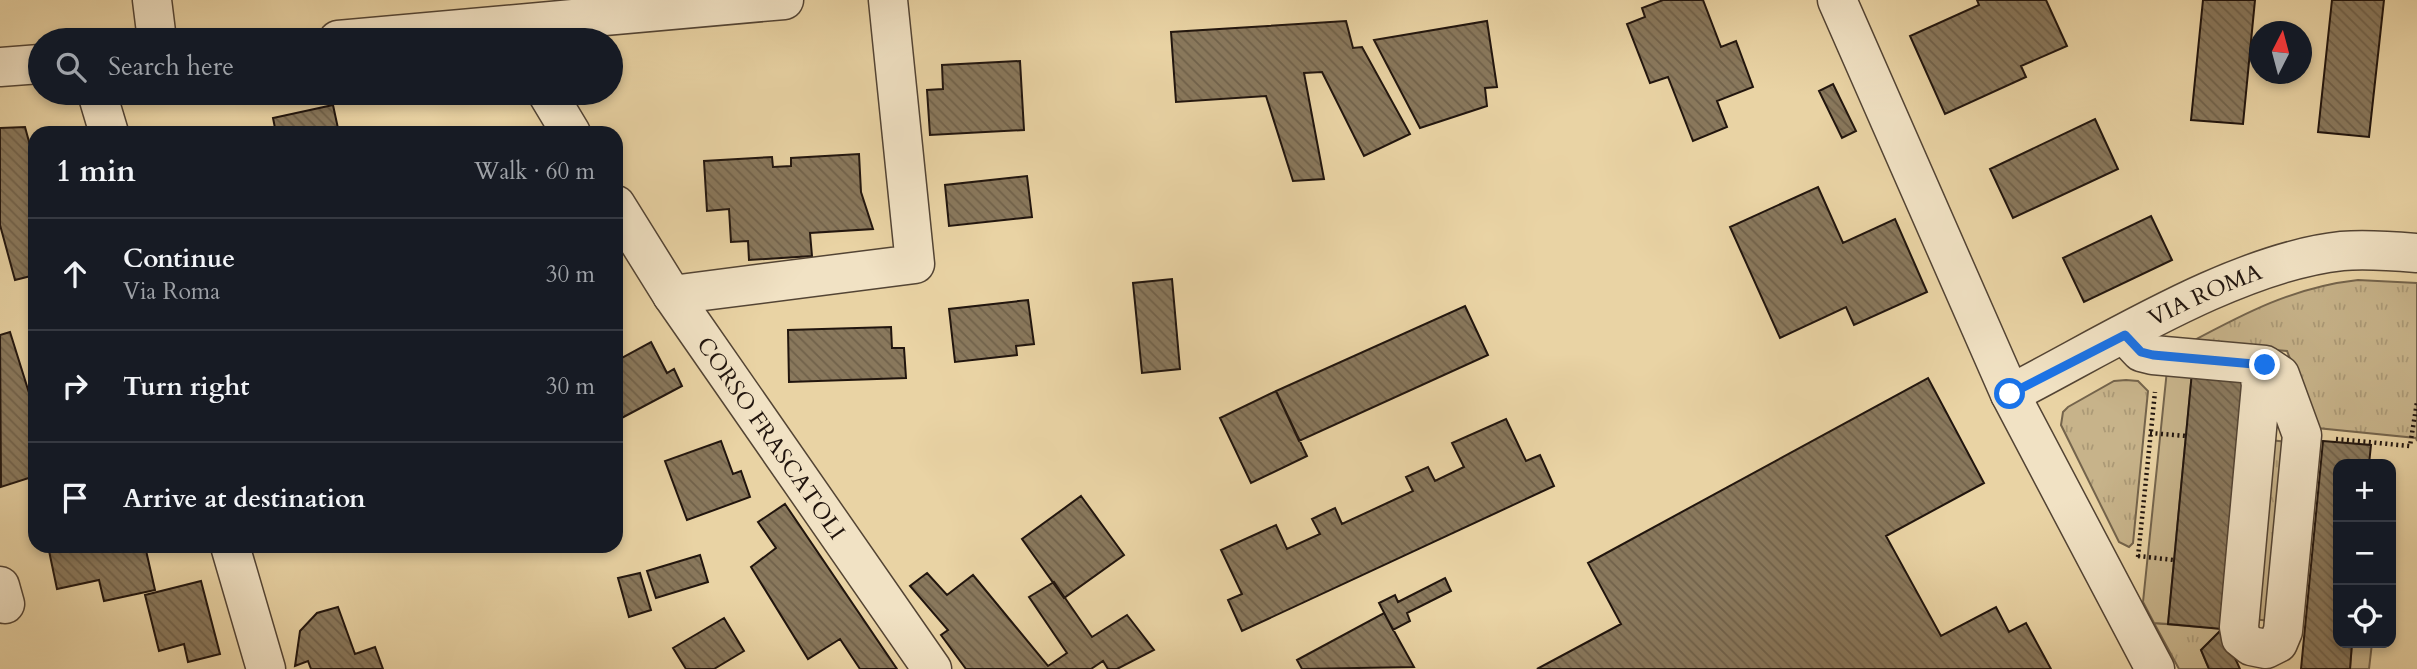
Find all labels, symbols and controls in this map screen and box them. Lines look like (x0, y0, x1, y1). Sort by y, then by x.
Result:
north arrow (2249, 21, 2312, 84)
search box (28, 28, 623, 105)
icon: search (52, 48, 90, 86)
text: Search here (108, 49, 234, 84)
text: 1 min (56, 151, 136, 192)
text: Walk · 60 m (474, 156, 595, 187)
text: Continue (123, 241, 235, 276)
icon: ahead (56, 255, 94, 293)
street label: VIA ROMA (2143, 256, 2266, 333)
text: 30 m (546, 259, 595, 290)
text: Via Roma (123, 276, 220, 307)
street label: CORSO FRASCATOLI (690, 330, 853, 545)
route end (2249, 349, 2280, 380)
icon: right (56, 367, 94, 405)
text: Turn right (123, 369, 250, 404)
text: 30 m (546, 371, 595, 402)
route start (1994, 378, 2025, 409)
map controls (2333, 459, 2396, 648)
button: + (2333, 459, 2396, 522)
icon: arrive (56, 479, 94, 517)
text: Arrive at destination (123, 481, 366, 516)
button: − (2333, 522, 2396, 585)
button: locate (2333, 585, 2396, 648)

